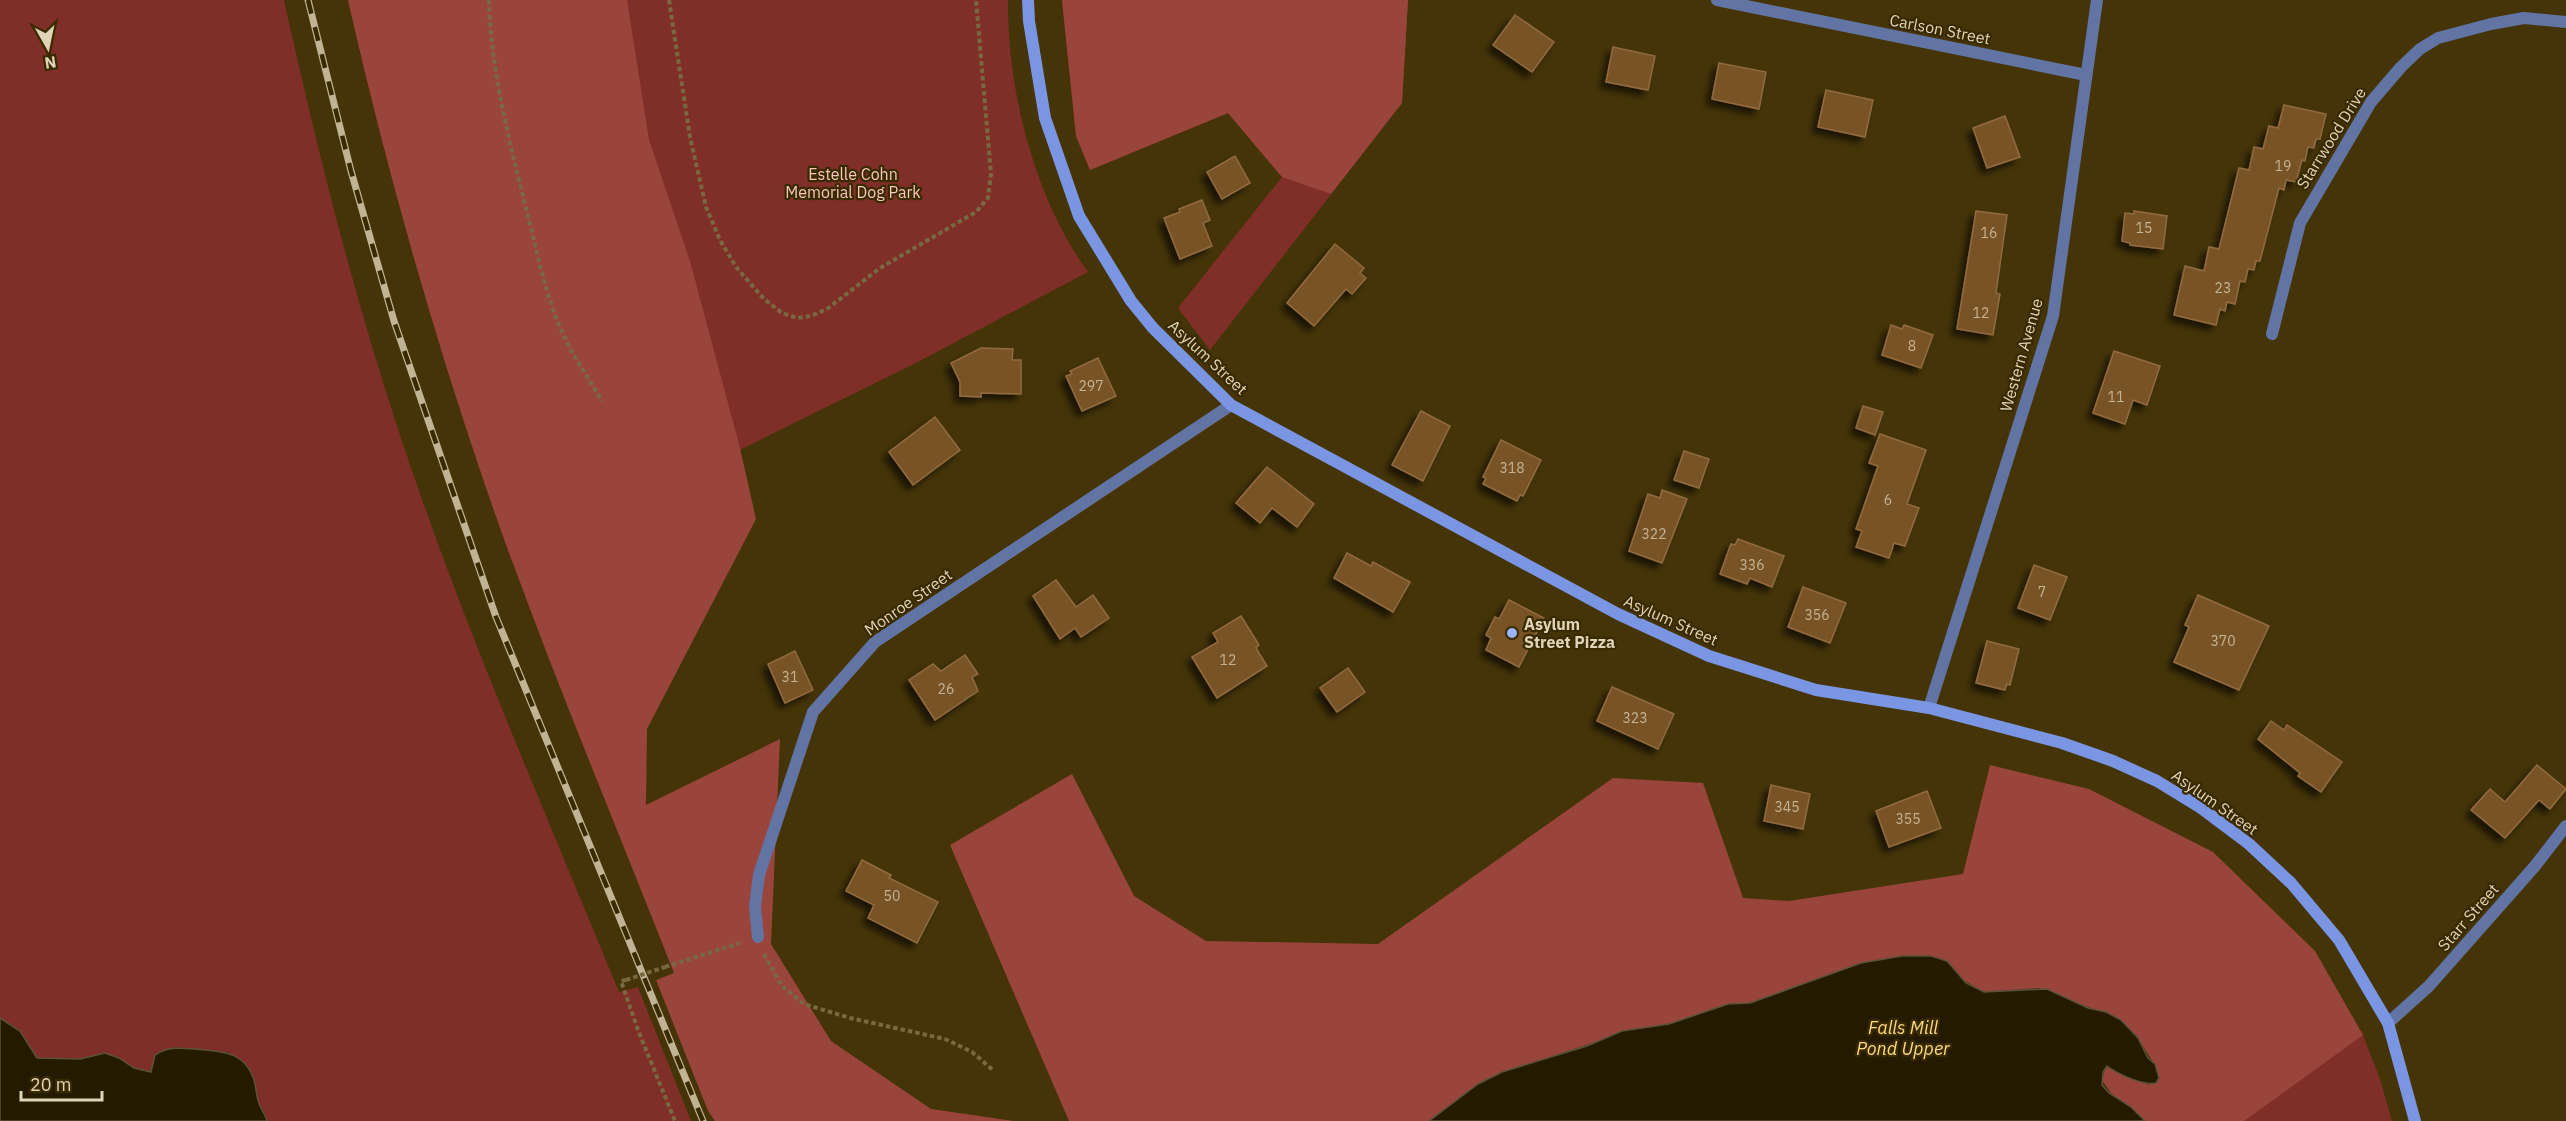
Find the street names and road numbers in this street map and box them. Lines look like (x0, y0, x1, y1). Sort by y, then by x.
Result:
street label: Carlson Street (1888, 9, 1992, 49)
street label: Starrwood Drive (2292, 84, 2370, 192)
street label: Western Avenue (1995, 296, 2047, 414)
street label: Asylum Street (1164, 315, 1252, 399)
street label: Monroe Street (860, 564, 956, 640)
street label: Asylum Street (1621, 590, 1721, 650)
street label: Asylum Street (2168, 765, 2262, 839)
street label: Starr Street (2433, 879, 2503, 955)

